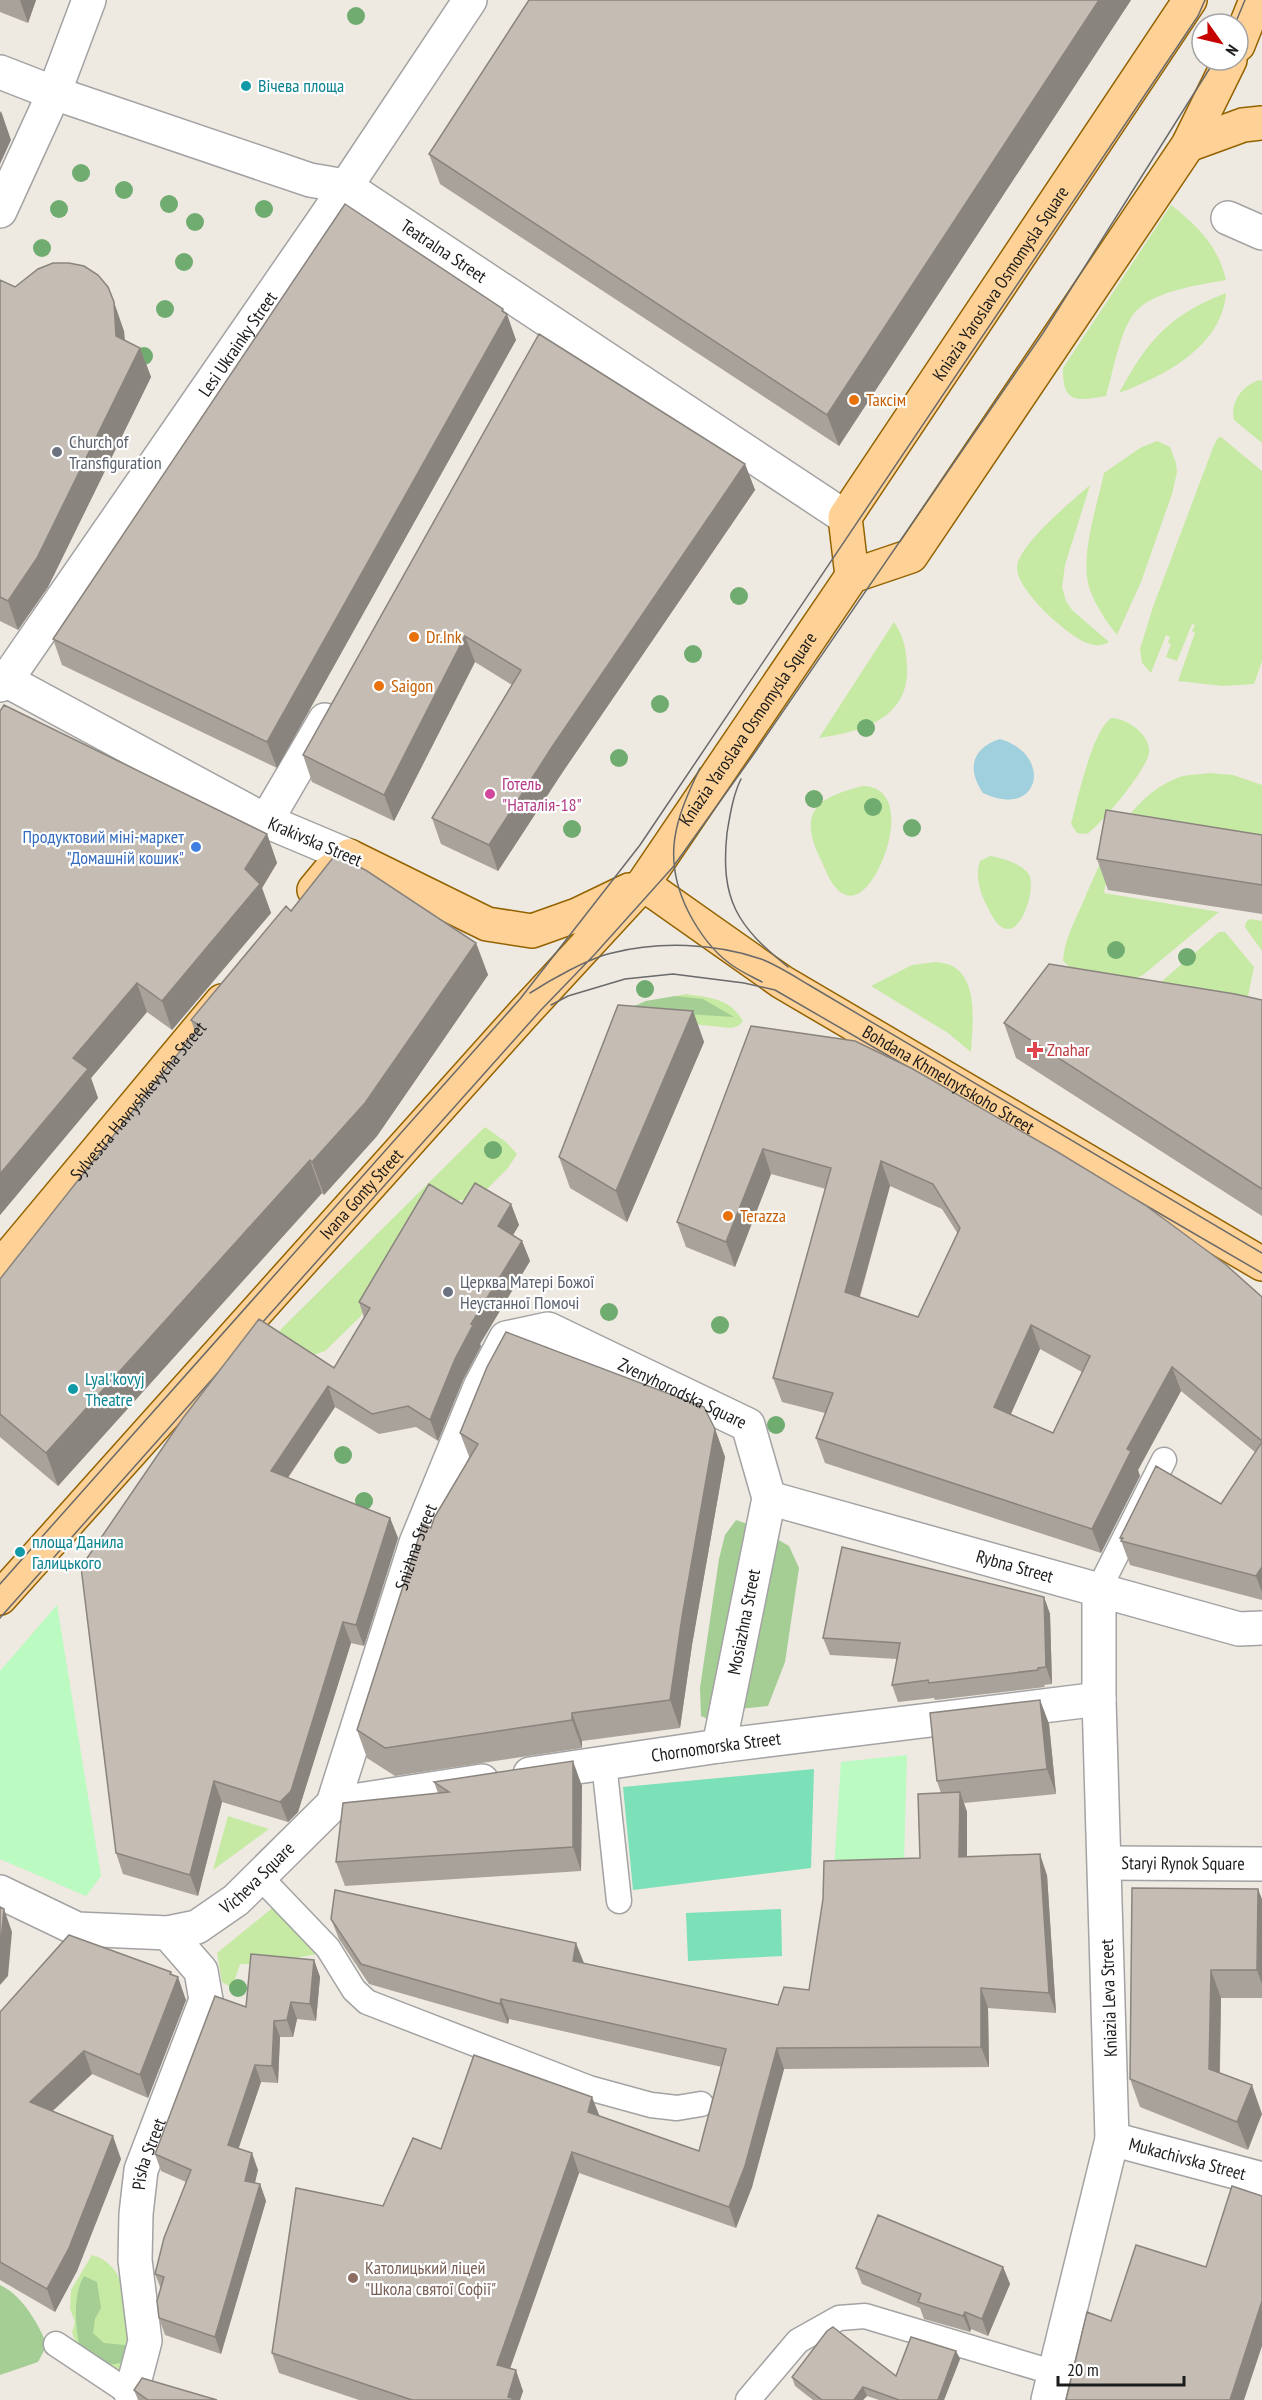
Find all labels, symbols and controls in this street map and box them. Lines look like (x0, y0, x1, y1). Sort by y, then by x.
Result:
north arrow (1190, 12, 1250, 72)
text: N (1222, 41, 1243, 60)
place label: Вічева площа (258, 74, 344, 97)
marker: Вічева площа (239, 79, 253, 93)
street label: Kniazia Yaroslava Osmomysla Square (927, 182, 1074, 385)
street label: Teatralna Street (396, 214, 491, 288)
street label: Lesi Ukrainky Street (193, 287, 282, 401)
place label: Таксім (866, 388, 906, 411)
marker: Таксім (847, 393, 861, 407)
place label: Church of Transfiguration (69, 430, 162, 474)
marker: Church of Transfiguration (50, 445, 64, 459)
place label: Dr.Ink (426, 625, 462, 648)
street label: Kniazia Yaroslava Osmomysla Square (674, 628, 822, 830)
marker: Dr.Ink (407, 630, 421, 644)
place label: Saigon (391, 674, 433, 697)
marker: Saigon (372, 679, 386, 693)
place label: Готель "Наталія-18" (502, 772, 582, 816)
marker: Готель "Наталія-18" (483, 787, 497, 801)
street label: Krakivska Street (265, 811, 366, 872)
place label: Продуктовий міні-маркет "Домашній кошик" (22, 825, 184, 869)
marker: Продуктовий міні-маркет "Домашній кошик" (189, 840, 203, 854)
street label: Sylvestra Havryshkevycha Street (65, 1017, 211, 1185)
street label: Bohdana Khmelnytskoho Street (859, 1020, 1039, 1139)
place label: Znahar (1047, 1038, 1090, 1061)
marker: Znahar (1028, 1043, 1042, 1057)
street label: Ivana Gonty Street (315, 1144, 408, 1244)
place label: Terazza (740, 1204, 786, 1227)
marker: Terazza (721, 1209, 735, 1223)
place label: Церква Матері Божої Неустанної Помочі (460, 1270, 594, 1314)
marker: Церква Матері Божої Неустанної Помочі (441, 1285, 455, 1299)
street label: Zvenyhorodska Square (615, 1352, 751, 1434)
place label: Lyal'kovyj Theatre (85, 1367, 145, 1411)
marker: Lyal'kovyj Theatre (66, 1382, 80, 1396)
street label: Snizhna Street (390, 1500, 442, 1593)
place label: площа Данила Галицького (32, 1530, 124, 1574)
street label: Rybna Street (974, 1544, 1056, 1588)
marker: площа Данила Галицького (13, 1545, 27, 1559)
street label: Mosiazhna Street (722, 1567, 765, 1677)
street label: Chornomorska Street (650, 1726, 782, 1767)
street label: Vicheva Square (214, 1837, 299, 1919)
street label: Staryi Rynok Square (1121, 1851, 1245, 1875)
street label: Kniazia Leva Street (1095, 1939, 1122, 2057)
street label: Pisha Street (127, 2115, 171, 2191)
street label: Mukachivska Street (1127, 2132, 1249, 2185)
place label: Католицький ліцей "Школа святої Софії" (365, 2256, 496, 2300)
marker: Католицький ліцей "Школа святої Софії" (346, 2271, 360, 2285)
scale bar (1058, 2349, 1184, 2387)
text: 20 m (1067, 2358, 1099, 2381)

